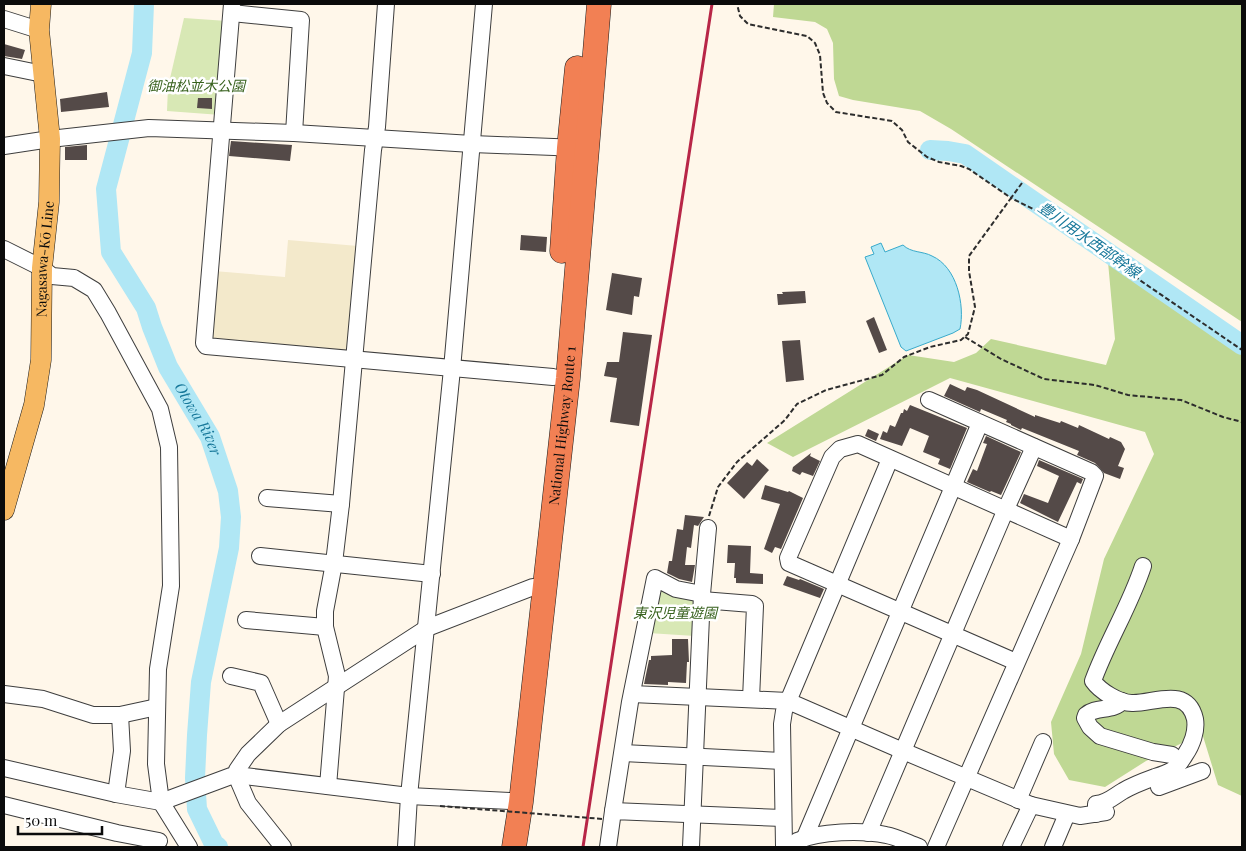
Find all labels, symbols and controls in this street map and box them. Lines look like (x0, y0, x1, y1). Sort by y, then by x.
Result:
park label: 御油松並木公園 (147, 76, 247, 95)
water label: 豊川用水西部幹線 (1035, 197, 1146, 283)
street label: Nagasawa-Kō Line (31, 200, 58, 317)
street label: National Highway Route 1 (544, 345, 580, 506)
water label: Otowa River (170, 378, 227, 458)
park label: 東沢児童遊園 (633, 603, 719, 622)
scale bar (18, 804, 101, 836)
text: 50 m (25, 810, 58, 830)

